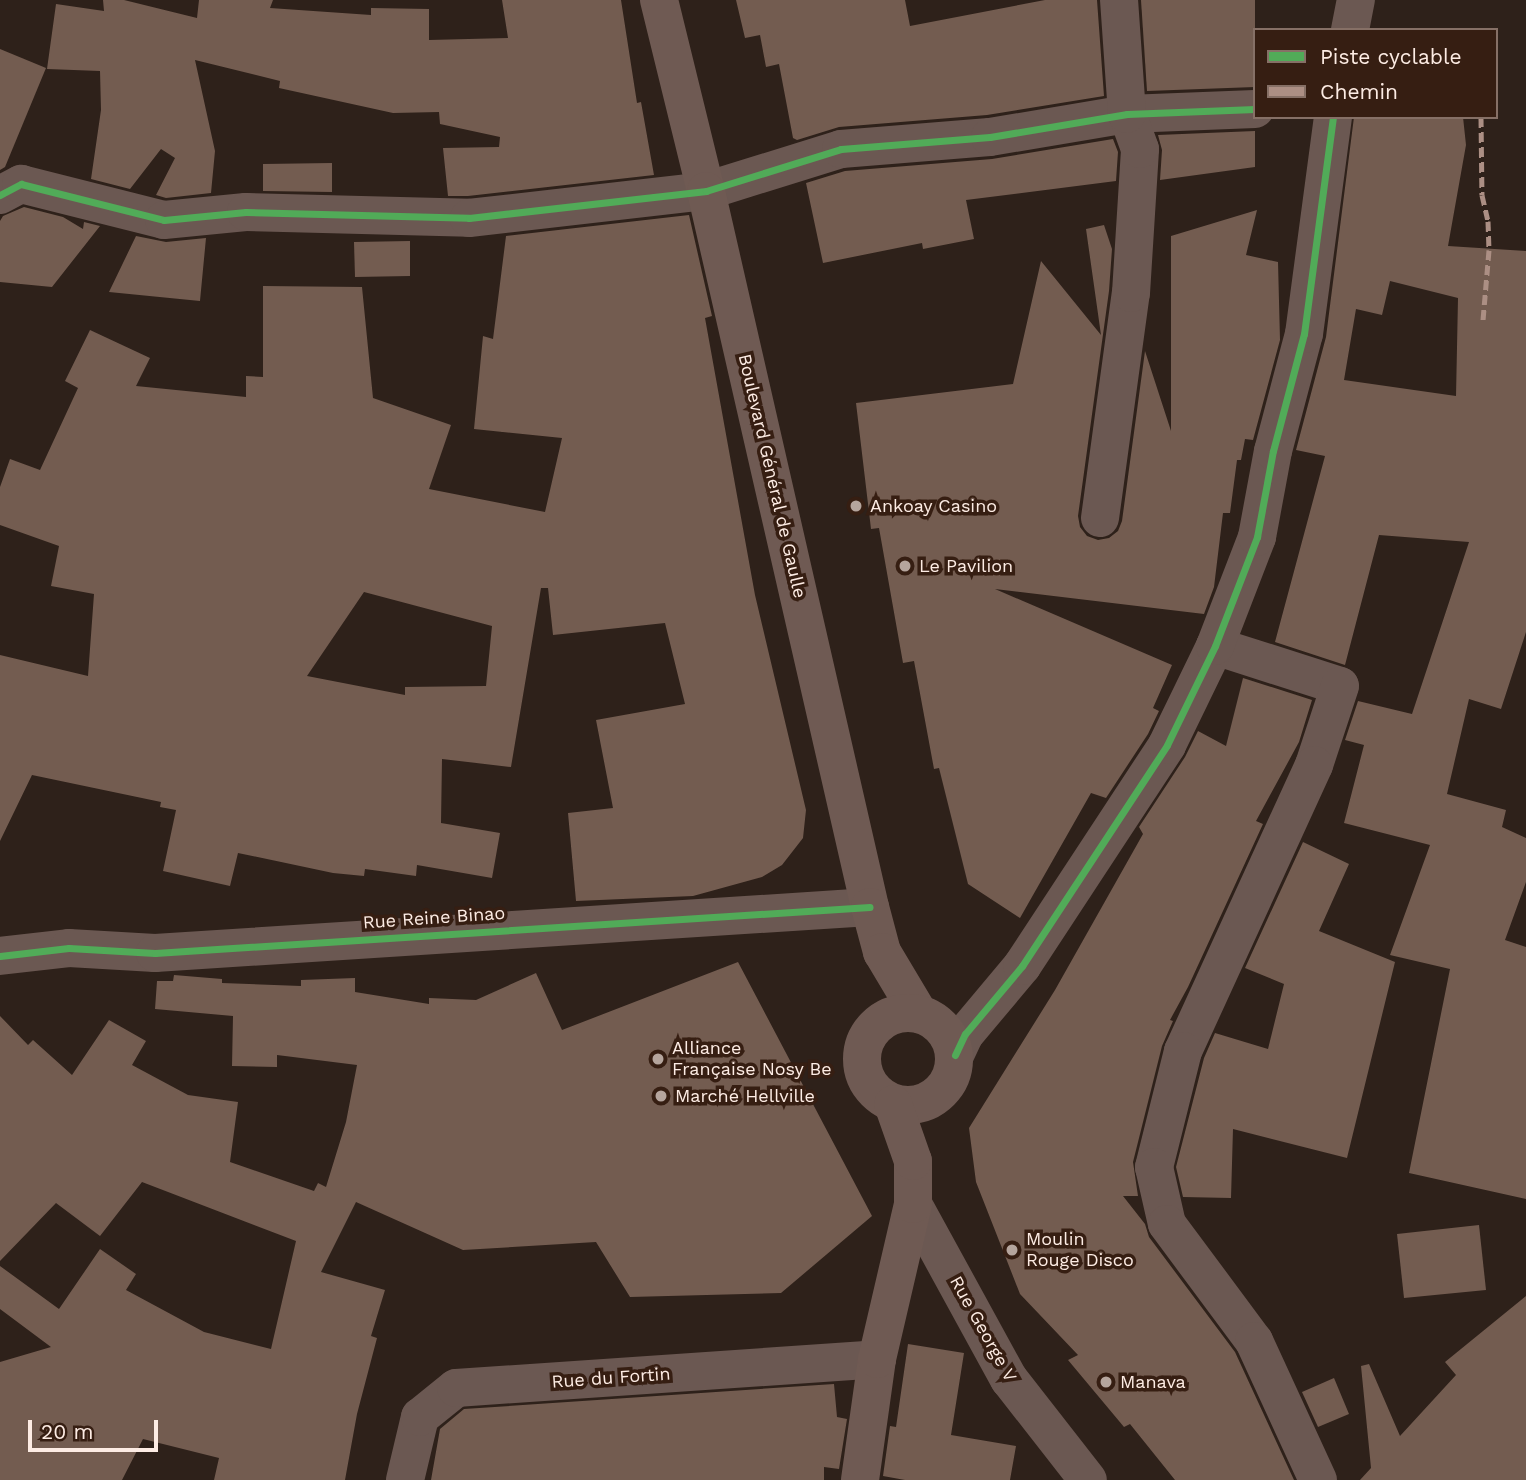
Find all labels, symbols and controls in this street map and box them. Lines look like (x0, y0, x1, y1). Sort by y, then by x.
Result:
legend (1253, 28, 1498, 119)
text: Piste cyclable (1320, 44, 1462, 69)
text: Chemin (1320, 79, 1398, 104)
street label: Boulevard Général de Gaulle (733, 352, 811, 600)
place label: Ankoay Casino (870, 495, 998, 517)
marker: Ankoay Casino (848, 498, 864, 514)
place label: Le Pavilion (919, 555, 1013, 577)
marker: Le Pavilion (897, 558, 913, 574)
street label: Rue Reine Binao (362, 902, 506, 934)
place label: Alliance Française Nosy Be (672, 1038, 832, 1080)
marker: Alliance Française Nosy Be (650, 1051, 666, 1067)
place label: Marché Hellville (675, 1085, 815, 1107)
marker: Marché Hellville (653, 1088, 669, 1104)
place label: Moulin Rouge Disco (1026, 1229, 1134, 1272)
marker: Moulin Rouge Disco (1004, 1242, 1020, 1258)
street label: Rue George V (945, 1272, 1021, 1386)
street label: Rue du Fortin (551, 1363, 671, 1393)
place label: Manava (1120, 1371, 1186, 1393)
marker: Manava (1098, 1374, 1114, 1390)
scale bar (32, 1406, 161, 1450)
text: 20 m (41, 1419, 93, 1444)

